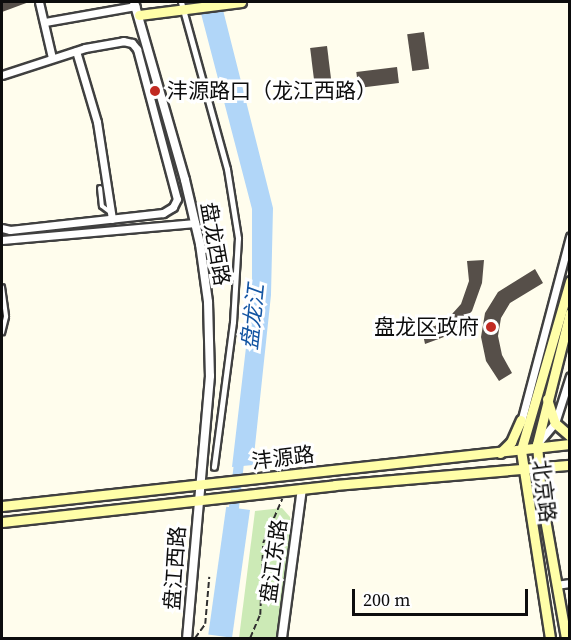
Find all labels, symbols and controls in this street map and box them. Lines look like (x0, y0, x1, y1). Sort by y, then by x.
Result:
place label: 沣源路口（龙江西路） (167, 78, 377, 104)
marker: 沣源路口（龙江西路） (148, 84, 162, 98)
street label: 盘龙西路 (195, 200, 235, 288)
water label: 盘龙江 (236, 283, 270, 351)
place label: 盘龙区政府 (374, 314, 479, 340)
marker: 盘龙区政府 (484, 320, 498, 334)
street label: 沣源路 (250, 442, 316, 474)
street label: 北京路 (528, 458, 560, 524)
street label: 盘江东路 (256, 518, 292, 604)
street label: 盘江西路 (160, 525, 190, 611)
scale bar (355, 577, 530, 615)
text: 200 m (363, 587, 410, 612)

